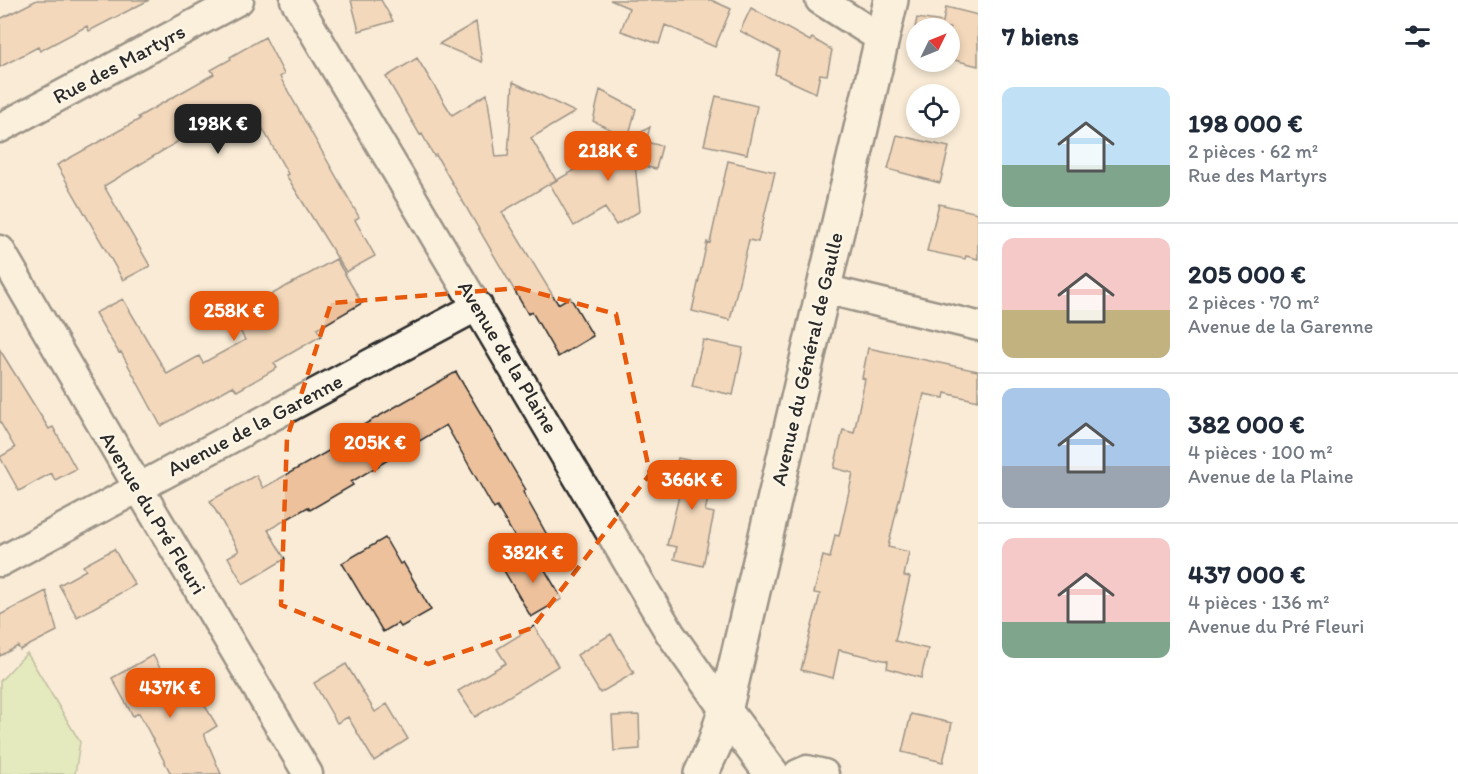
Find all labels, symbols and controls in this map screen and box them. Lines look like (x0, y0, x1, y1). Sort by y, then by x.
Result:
street label: Rue des Martyrs (48, 18, 189, 109)
north arrow (906, 18, 960, 72)
map controls (906, 18, 960, 138)
text: 7 biens (1002, 20, 1079, 52)
icon: filters (1401, 20, 1434, 53)
button: locate (906, 84, 960, 138)
pin: 198K € (169, 104, 267, 155)
text: 198 000 € (1188, 107, 1303, 139)
text: 198K € (188, 111, 248, 135)
icon: home (1050, 111, 1122, 183)
pin: 218K € (559, 131, 657, 182)
text: 218K € (578, 138, 638, 162)
text: 2 pièces · 62 m² (1188, 139, 1318, 163)
text: Rue des Martyrs (1188, 163, 1327, 187)
street label: Avenue du Général de Gaulle (765, 230, 848, 488)
text: 205 000 € (1188, 258, 1306, 290)
icon: home (1050, 262, 1122, 334)
street label: Avenue de la Plaine (453, 276, 564, 438)
text: 2 pièces · 70 m² (1188, 290, 1319, 314)
pin: 258K € (185, 291, 283, 342)
text: 258K € (204, 298, 264, 322)
text: Avenue de la Garenne (1188, 314, 1373, 338)
street label: Avenue de la Garenne (163, 368, 347, 481)
text: 382 000 € (1188, 408, 1305, 440)
icon: home (1050, 412, 1122, 484)
pin: 205K € (326, 423, 424, 474)
street label: Avenue du Pré Fleuri (95, 427, 212, 599)
text: 205K € (344, 430, 406, 454)
text: 4 pièces · 100 m² (1188, 440, 1333, 464)
pin: 366K € (643, 460, 741, 511)
text: Avenue de la Plaine (1188, 464, 1353, 488)
text: 366K € (662, 467, 722, 491)
pin: 382K € (484, 533, 582, 584)
text: 382K € (502, 540, 564, 564)
text: 437 000 € (1188, 558, 1305, 590)
icon: home (1050, 562, 1122, 634)
text: 4 pièces · 136 m² (1188, 590, 1329, 614)
text: Avenue du Pré Fleuri (1188, 614, 1364, 638)
pin: 437K € (121, 668, 219, 719)
text: 437K € (139, 675, 201, 699)

